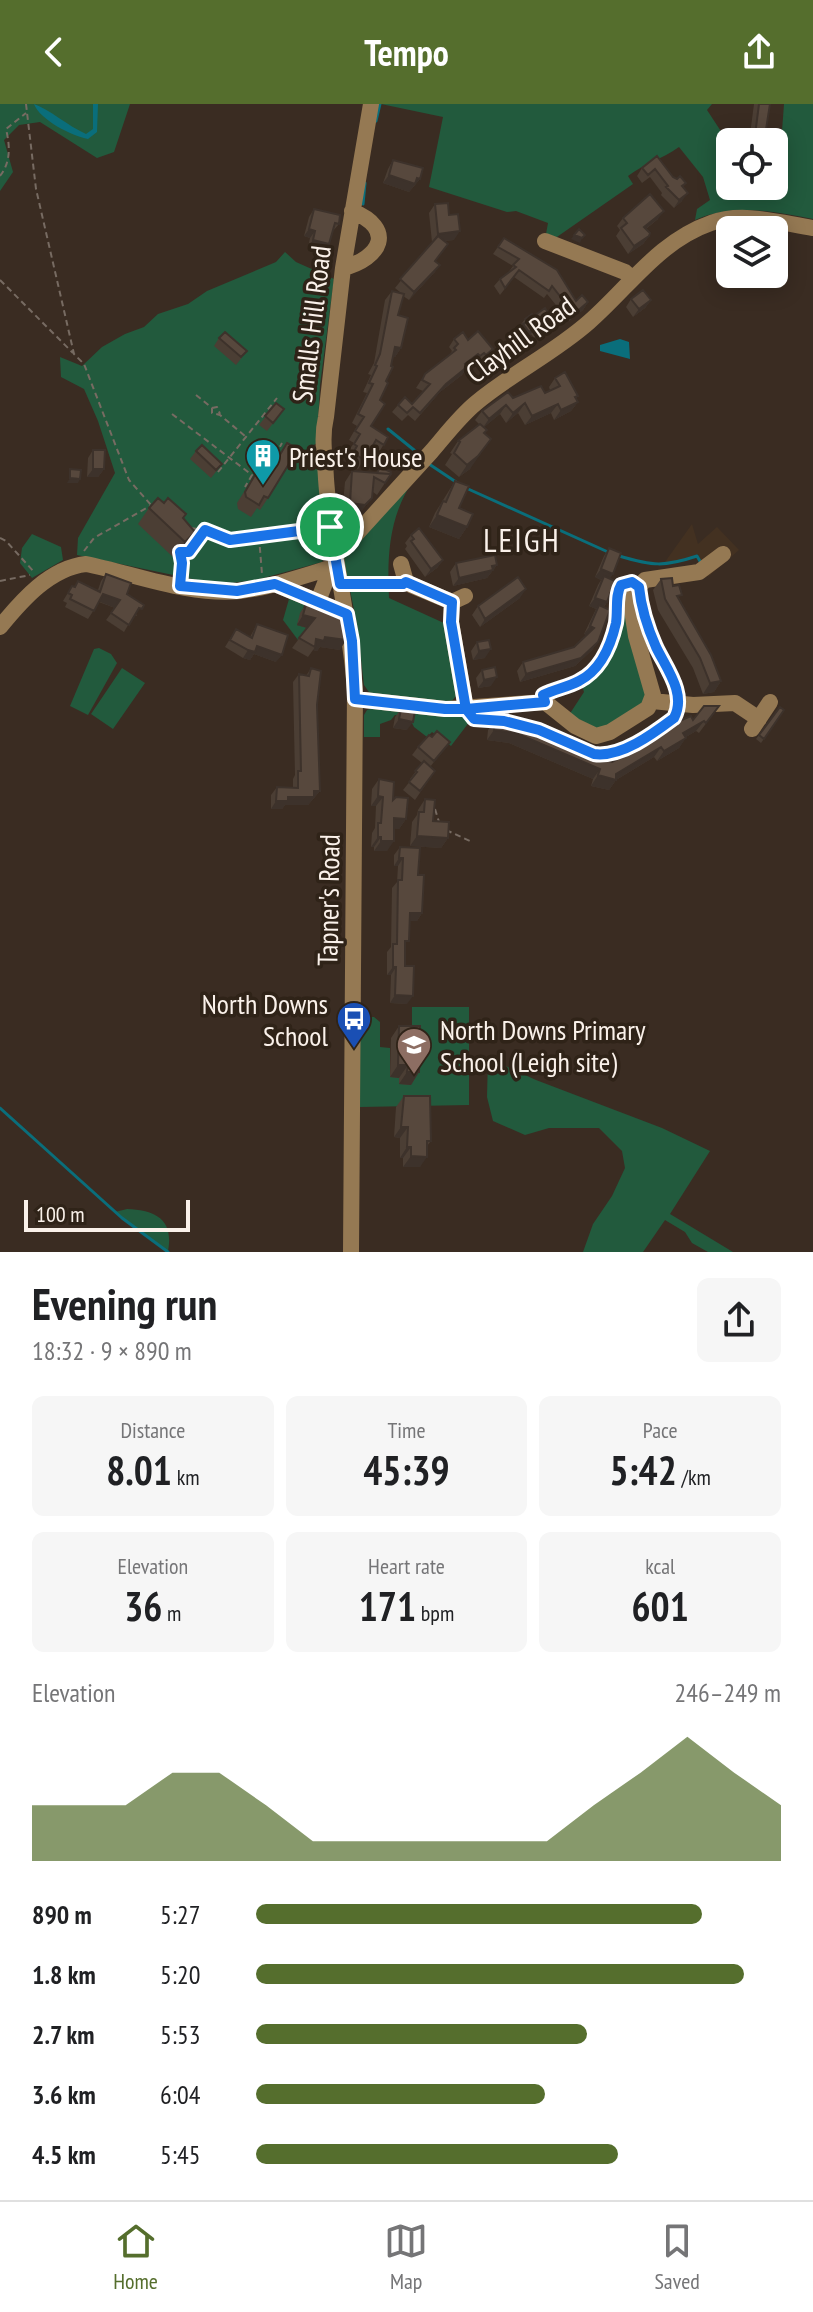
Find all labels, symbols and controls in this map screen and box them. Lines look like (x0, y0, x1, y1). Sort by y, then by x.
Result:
text: Tempo (364, 29, 449, 76)
icon: back (32, 30, 76, 74)
icon: share (737, 30, 781, 74)
map controls (716, 128, 788, 288)
button: locate (716, 128, 788, 200)
button: layers (716, 216, 788, 288)
street label: Smalls Hill Road (283, 243, 339, 405)
street label: Clayhill Road (458, 287, 582, 391)
building icon: Priest's House (244, 437, 282, 487)
place label: Priest's House (289, 438, 423, 475)
pin (296, 493, 364, 561)
icon: arrive (308, 505, 352, 549)
district label: LEIGH (483, 519, 561, 561)
street label: Tapner's Road (308, 834, 348, 966)
place label: North Downs School (202, 985, 328, 1054)
bus stop icon: North Downs School (335, 1000, 373, 1050)
place label: North Downs Primary School (Leigh site) (440, 1011, 646, 1080)
school or university icon: North Downs Primary School (Leigh site) (395, 1026, 433, 1076)
scale bar (24, 1196, 190, 1232)
text: 100 m (36, 1200, 85, 1228)
text: Evening run (32, 1275, 217, 1332)
button: share (697, 1278, 781, 1362)
text: 18:32 · 9 × 890 m (32, 1334, 192, 1367)
text: Distance (120, 1416, 185, 1444)
text: Time (387, 1416, 426, 1444)
text: Pace (643, 1416, 678, 1444)
text: 8.01 (106, 1444, 172, 1496)
text: 45:39 (363, 1444, 450, 1496)
text: 5:42 (609, 1444, 677, 1496)
text: km (172, 1463, 200, 1491)
text: /km (677, 1463, 711, 1491)
text: Elevation (118, 1552, 188, 1580)
text: Heart rate (368, 1552, 445, 1580)
text: kcal (645, 1552, 675, 1580)
text: 36 (124, 1580, 162, 1632)
text: 171 (359, 1580, 416, 1632)
text: 601 (631, 1580, 689, 1632)
text: m (162, 1599, 181, 1627)
text: bpm (416, 1599, 454, 1627)
text: Elevation (32, 1676, 115, 1709)
text: 246–249 m (675, 1676, 781, 1709)
text: 890 m (32, 1898, 92, 1931)
text: 5:27 (160, 1898, 200, 1931)
text: 1.8 km (32, 1958, 96, 1991)
text: 5:20 (160, 1958, 200, 1991)
text: 2.7 km (32, 2018, 95, 2051)
text: 5:53 (160, 2018, 200, 2051)
text: 3.6 km (32, 2078, 96, 2111)
text: 6:04 (160, 2078, 200, 2111)
text: 4.5 km (32, 2138, 96, 2171)
text: 5:45 (160, 2138, 200, 2171)
tab: Home (113, 2219, 158, 2295)
tab: Map (384, 2219, 428, 2295)
tab: Saved (654, 2219, 700, 2295)

